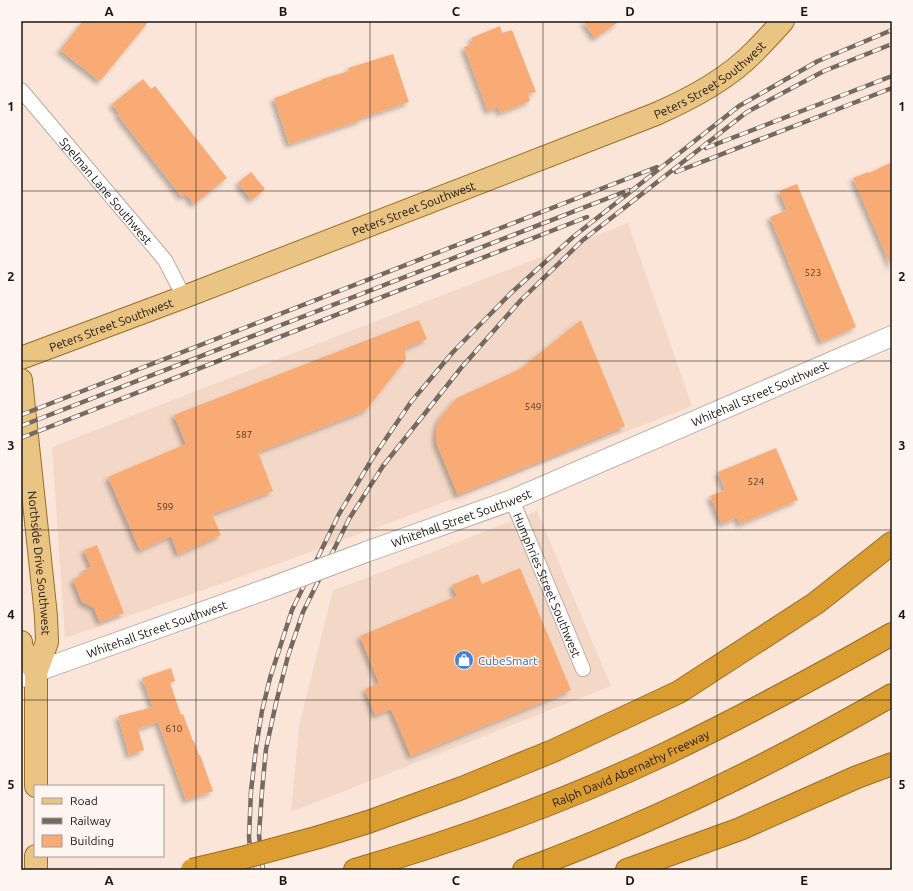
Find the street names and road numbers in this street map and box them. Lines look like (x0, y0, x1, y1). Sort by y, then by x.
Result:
street label: Peters Street Southwest (652, 38, 768, 121)
street label: Spelman Lane Southwest (58, 135, 155, 247)
street label: Peters Street Southwest (350, 178, 477, 238)
street label: Peters Street Southwest (47, 295, 175, 353)
street label: Whitehall Street Southwest (689, 358, 831, 428)
street label: Whitehall Street Southwest (389, 486, 533, 549)
street label: Northside Drive Southwest (26, 490, 53, 636)
street label: Humphries Street Southwest (512, 511, 584, 659)
street label: Whitehall Street Southwest (85, 597, 229, 660)
street label: Ralph David Abernathy Freeway (550, 727, 711, 809)

